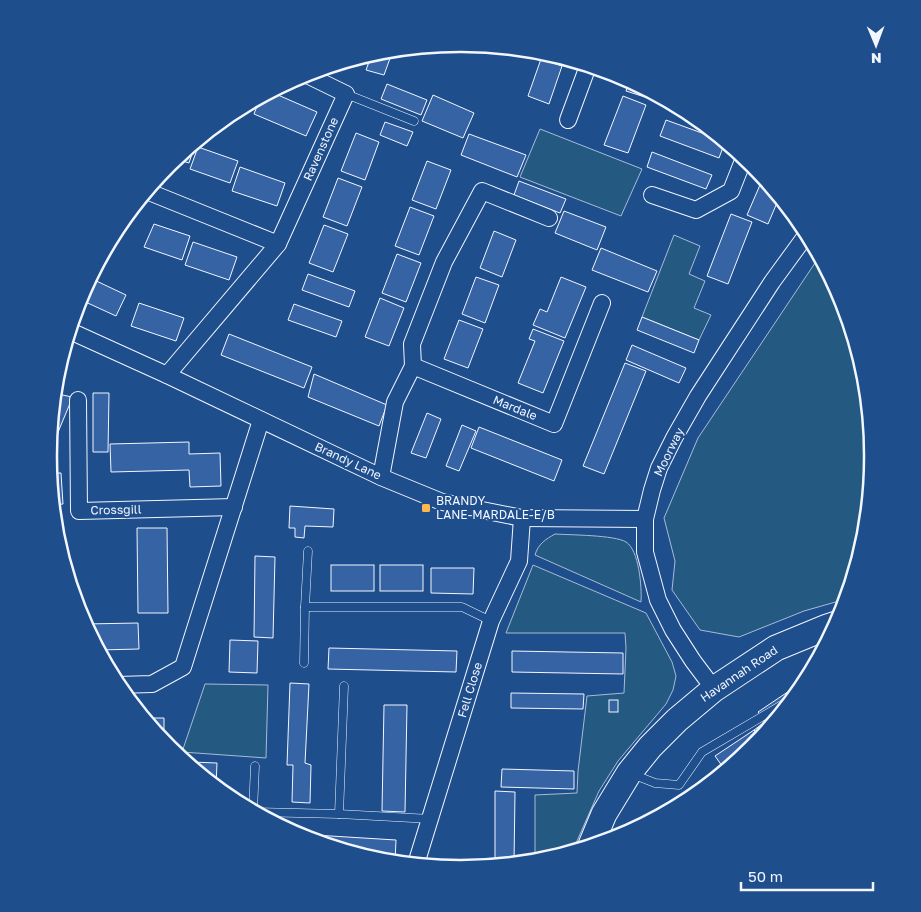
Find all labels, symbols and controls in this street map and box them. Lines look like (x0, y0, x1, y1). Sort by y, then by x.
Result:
north arrow (851, 20, 901, 70)
text: N (871, 50, 882, 67)
street label: Ravenstone (300, 115, 341, 183)
street label: Mardale (491, 392, 540, 423)
street label: Moorway (650, 425, 687, 479)
street label: Brandy Lane (312, 439, 384, 483)
place label: BRANDY LANE-MARDALE-E/B (436, 493, 555, 522)
street label: Crossgill (90, 502, 142, 517)
marker: BRANDY LANE-MARDALE-E/B (420, 502, 432, 514)
street label: Havannah Road (697, 642, 780, 705)
street label: Fell Close (454, 660, 485, 719)
scale bar (741, 860, 874, 892)
text: 50 m (748, 867, 783, 885)

